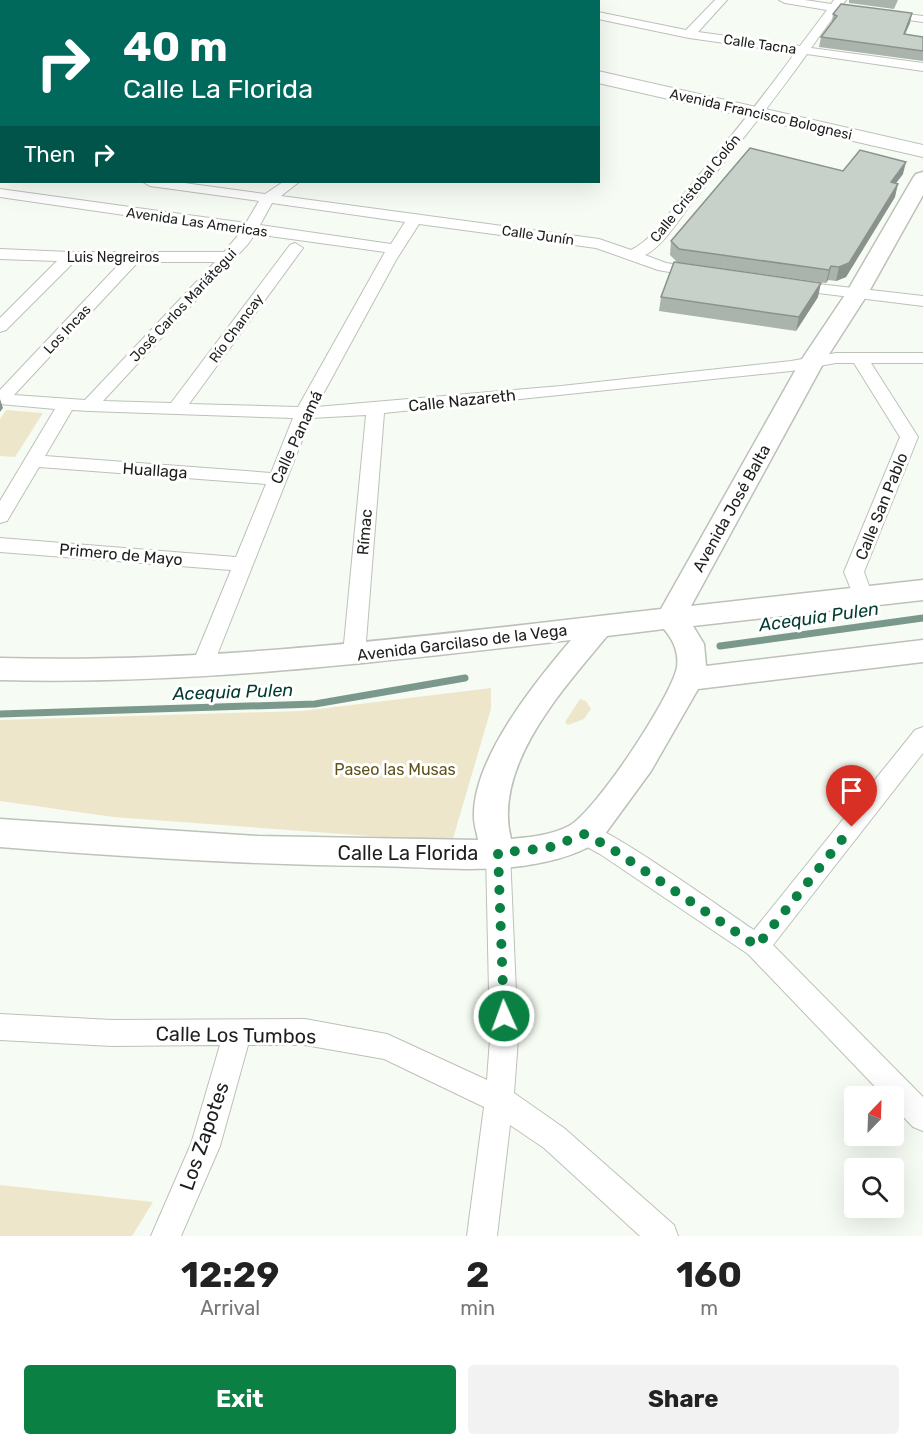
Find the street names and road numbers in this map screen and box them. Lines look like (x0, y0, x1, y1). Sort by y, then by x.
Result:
street label: Calle Tacna (722, 31, 797, 58)
street label: Avenida Francisco Bolognesi (668, 85, 854, 144)
street label: Calle Cristobal Colón (647, 131, 744, 246)
street label: Avenida Las Americas (125, 204, 269, 241)
street label: Calle Junín (501, 222, 575, 249)
street label: José Carlos Mariátegui (127, 245, 240, 365)
street label: Luis Negreiros (67, 249, 159, 266)
street label: Río Chancay (206, 290, 267, 366)
street label: Los Incas (40, 301, 94, 358)
street label: Calle Nazareth (407, 385, 517, 416)
street label: Calle Panamá (267, 388, 326, 487)
street label: Avenida José Balta (689, 441, 774, 575)
street label: Calle San Pablo (851, 450, 912, 563)
street label: Huallaga (122, 459, 188, 482)
street label: Rímac (353, 508, 376, 556)
street label: Primero de Mayo (58, 540, 184, 569)
street label: Avenida Garcilaso de la Vega (356, 620, 568, 665)
street label: Calle La Florida (338, 841, 478, 865)
street label: Calle Los Tumbos (155, 1022, 317, 1048)
street label: Los Zapotes (174, 1079, 234, 1193)

